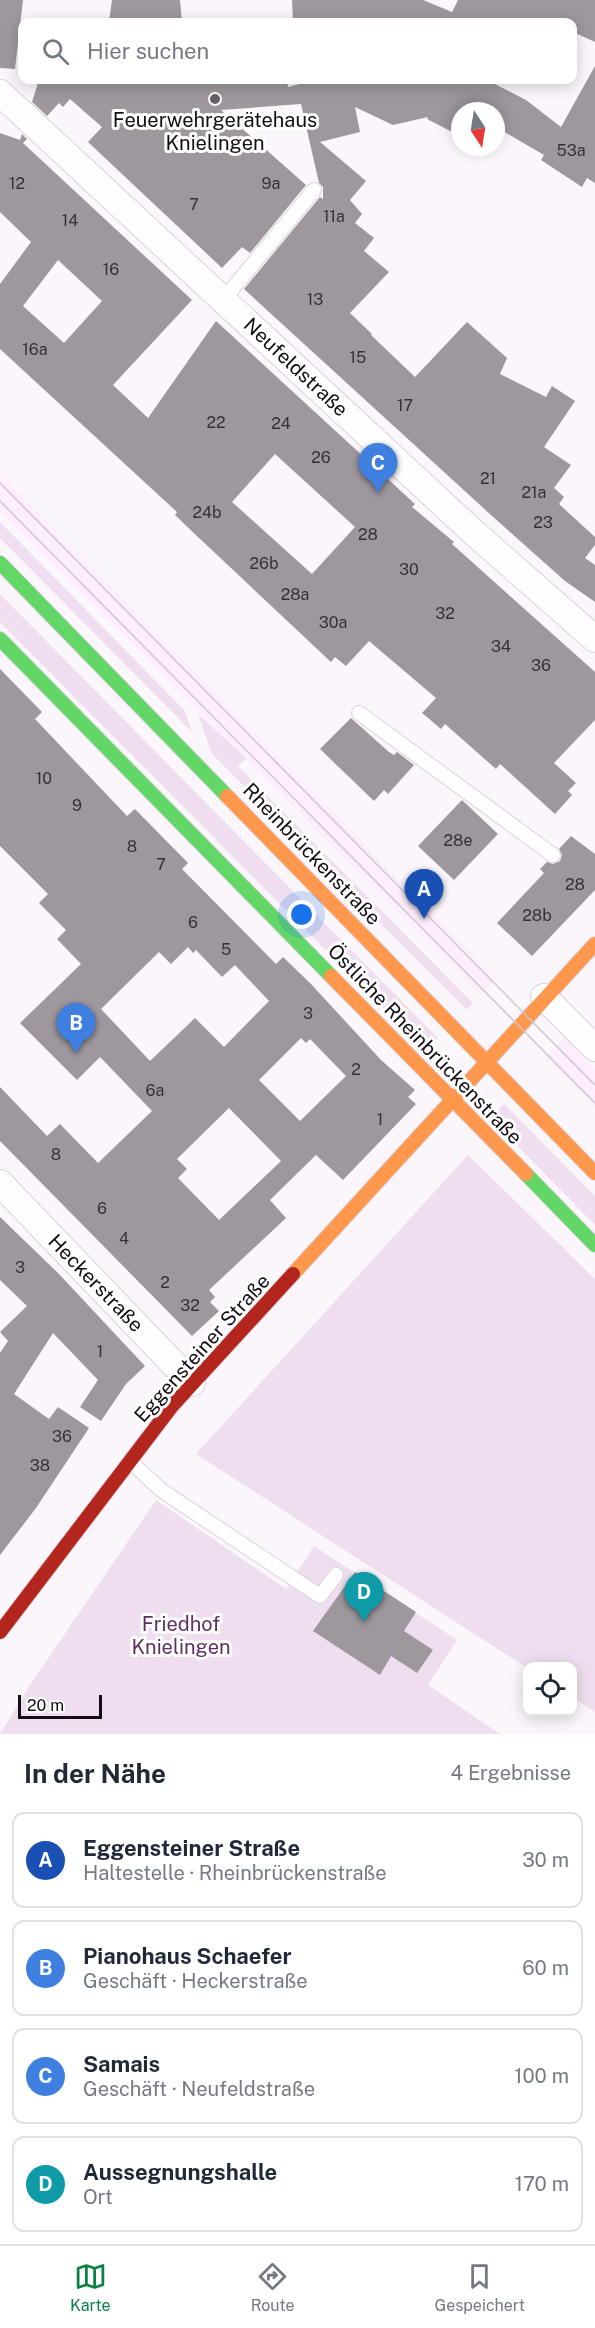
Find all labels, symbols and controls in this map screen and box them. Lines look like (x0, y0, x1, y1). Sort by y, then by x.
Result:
search box (18, 18, 577, 84)
icon: search (39, 35, 72, 68)
text: Hier suchen (87, 38, 209, 64)
marker: Feuerwehrgerätehaus Knielingen (208, 92, 222, 106)
north arrow (451, 102, 505, 156)
place label: Feuerwehrgerätehaus Knielingen (113, 108, 317, 155)
house number: 53a (556, 141, 586, 160)
house number: 12 (9, 174, 25, 193)
house number: 9a (262, 174, 280, 193)
house number: 7 (189, 195, 199, 214)
house number: 11a (323, 207, 345, 226)
house number: 14 (62, 211, 78, 230)
house number: 16 (103, 260, 119, 279)
house number: 13 (307, 290, 323, 309)
street label: Neufeldstraße (239, 313, 353, 421)
house number: 16a (22, 340, 48, 359)
house number: 15 (350, 348, 366, 367)
house number: 17 (397, 396, 413, 415)
house number: 22 (206, 413, 226, 432)
house number: 24 (271, 414, 291, 433)
pin: C (358, 444, 398, 493)
house number: 26 (311, 448, 331, 467)
house number: 21 (480, 469, 496, 488)
house number: 21a (522, 483, 546, 502)
house number: 24b (192, 503, 222, 522)
house number: 23 (533, 513, 553, 532)
house number: 28 (358, 525, 378, 544)
house number: 26b (249, 554, 279, 573)
house number: 30 (399, 560, 419, 579)
house number: 28a (281, 585, 309, 604)
house number: 32 (435, 604, 455, 623)
house number: 30a (319, 613, 347, 632)
house number: 34 (491, 637, 511, 656)
house number: 36 (531, 656, 551, 675)
house number: 10 (36, 769, 52, 788)
street label: Rheinbrückenstraße (238, 778, 386, 930)
house number: 9 (72, 796, 82, 815)
house number: 28e (444, 831, 472, 850)
house number: 8 (127, 837, 137, 856)
house number: 7 (156, 855, 166, 874)
pin: A (404, 870, 444, 919)
house number: 28 (565, 875, 585, 894)
your location (287, 900, 316, 929)
house number: 28b (522, 906, 552, 925)
house number: 6 (188, 913, 198, 932)
street label: Östliche Rheinbrückenstraße (323, 938, 528, 1149)
house number: 5 (221, 940, 231, 959)
pin: B (56, 1004, 96, 1053)
house number: 3 (303, 1004, 313, 1023)
house number: 2 (351, 1060, 361, 1079)
house number: 6a (146, 1081, 164, 1100)
house number: 1 (377, 1110, 383, 1129)
house number: 8 (51, 1145, 61, 1164)
house number: 6 (97, 1199, 107, 1218)
street label: Heckerstraße (43, 1229, 149, 1337)
house number: 4 (119, 1229, 129, 1248)
house number: 3 (15, 1258, 25, 1277)
street label: Eggensteiner Straße (129, 1269, 275, 1427)
house number: 2 (160, 1273, 170, 1292)
house number: 32 (180, 1296, 200, 1315)
house number: 1 (97, 1342, 103, 1361)
house number: 36 (52, 1427, 72, 1446)
house number: 38 (30, 1456, 50, 1475)
pin: D (344, 1572, 384, 1622)
park label: Friedhof Knielingen (131, 1612, 231, 1659)
map controls (523, 1662, 577, 1716)
button: locate (523, 1662, 577, 1716)
scale bar (18, 1692, 102, 1720)
text: 20 m (27, 1696, 64, 1715)
text: In der Nähe (24, 1758, 166, 1789)
text: 4 Ergebnisse (451, 1761, 571, 1785)
text: Eggensteiner Straße (83, 1835, 300, 1861)
text: A (38, 1848, 53, 1872)
text: 30 m (522, 1848, 569, 1872)
text: Haltestelle · Rheinbrückenstraße (83, 1861, 387, 1885)
text: Pianohaus Schaefer (83, 1943, 292, 1969)
text: B (39, 1956, 52, 1980)
text: 60 m (522, 1956, 569, 1980)
text: Geschäft · Heckerstraße (83, 1969, 308, 1993)
text: Samais (83, 2051, 160, 2077)
text: C (38, 2064, 53, 2088)
text: 100 m (514, 2064, 569, 2088)
text: Geschäft · Neufeldstraße (83, 2077, 315, 2101)
text: Aussegnungshalle (83, 2159, 277, 2185)
text: D (38, 2172, 53, 2196)
text: 170 m (515, 2172, 569, 2196)
text: Ort (83, 2185, 113, 2209)
tab: Karte (70, 2260, 111, 2315)
tab: Route (251, 2260, 295, 2315)
tab: Gespeichert (435, 2260, 525, 2315)

